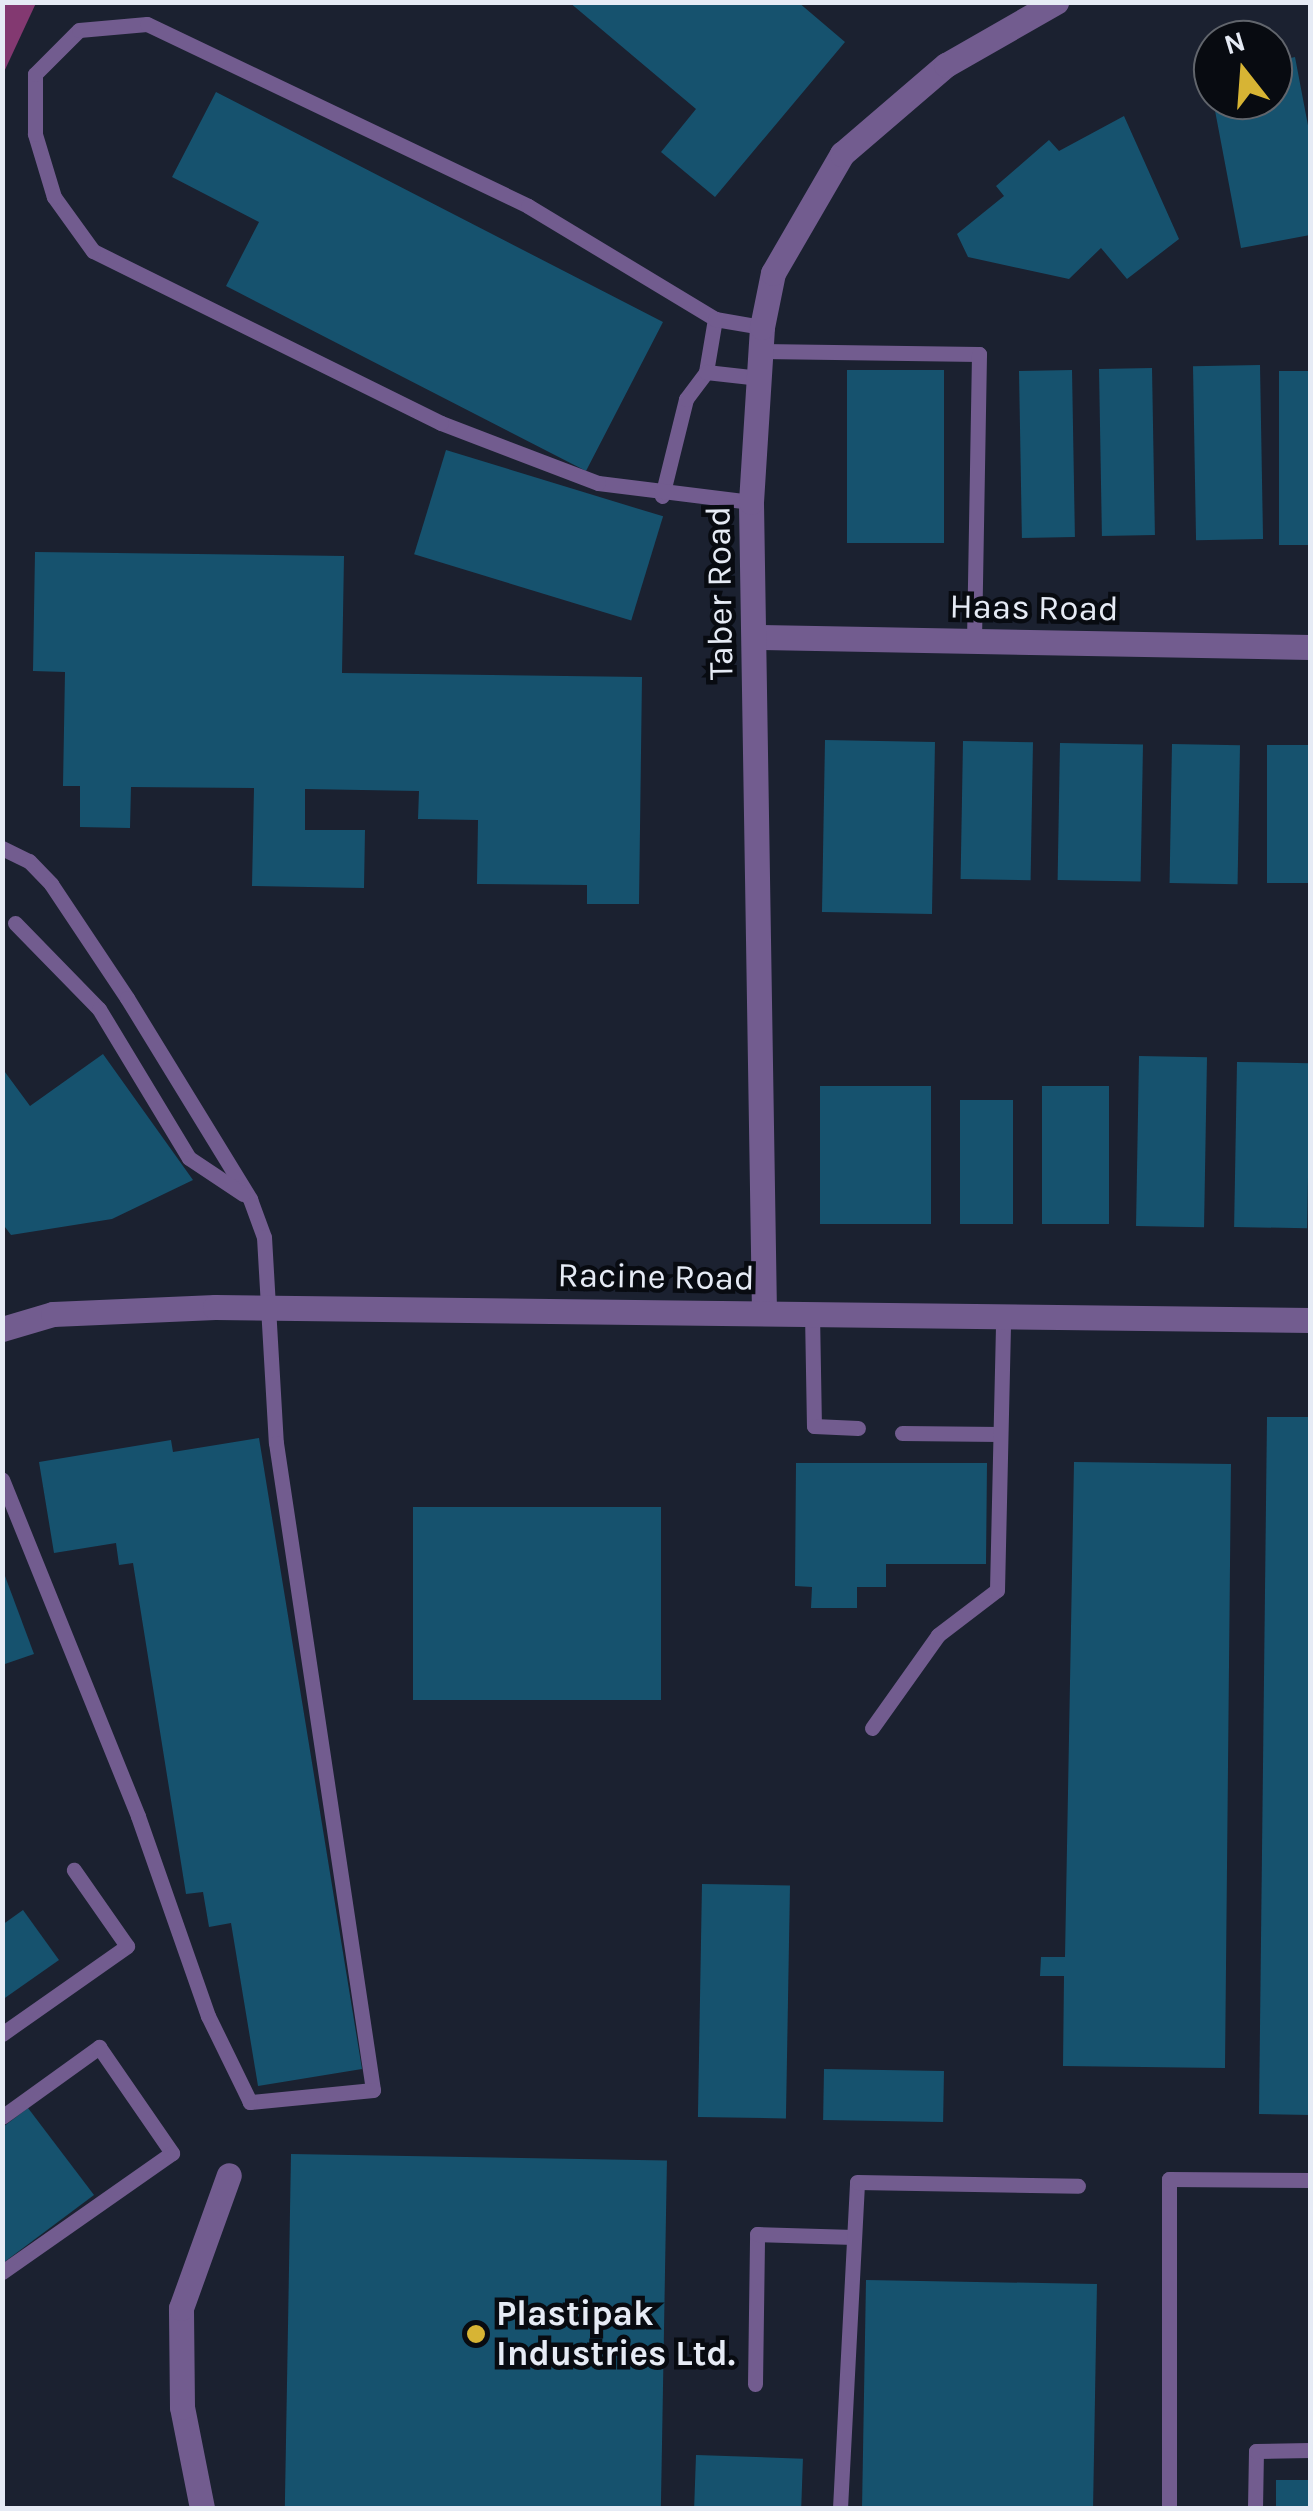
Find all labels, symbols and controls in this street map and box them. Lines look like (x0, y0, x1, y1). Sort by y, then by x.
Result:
north arrow (1193, 20, 1293, 120)
text: N (1220, 24, 1249, 61)
street label: Taber Road (697, 506, 743, 680)
street label: Haas Road (949, 586, 1119, 630)
street label: Racine Road (557, 1254, 755, 1300)
place label: Plastipak Industries Ltd. (496, 2293, 735, 2375)
marker: Plastipak Industries Ltd. (465, 2323, 487, 2345)

